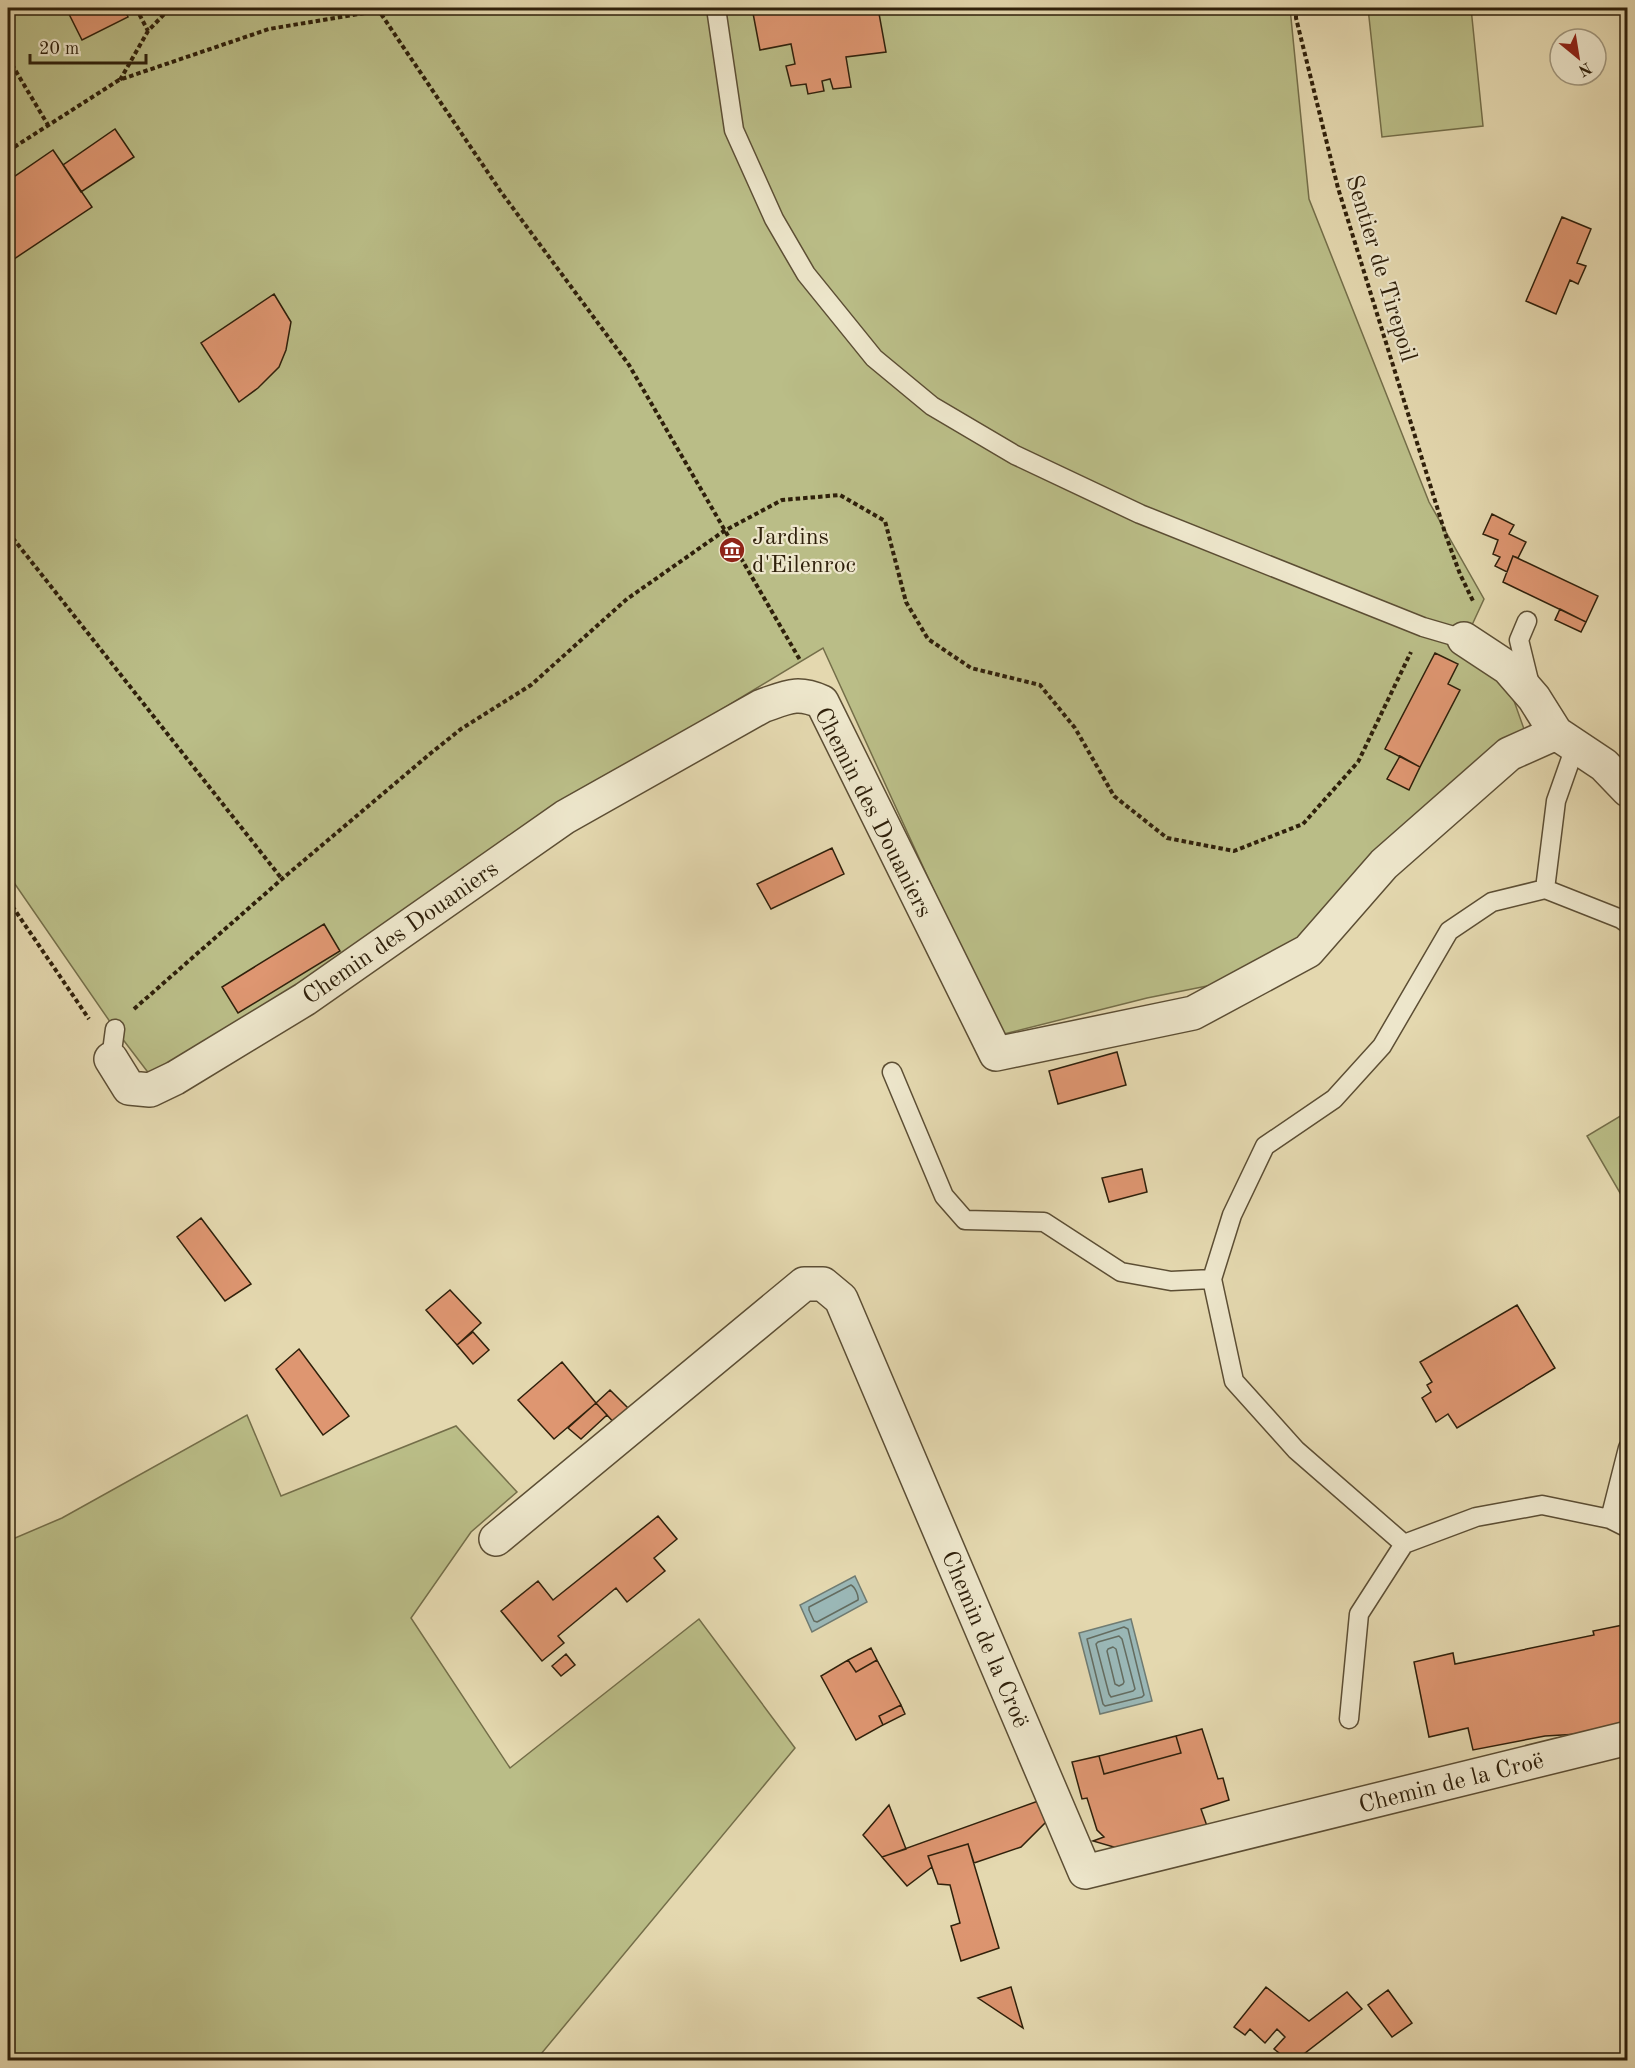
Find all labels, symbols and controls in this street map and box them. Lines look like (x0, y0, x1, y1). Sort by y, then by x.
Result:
scale bar (30, 27, 146, 65)
north arrow (1548, 27, 1608, 87)
text: 20 m (39, 40, 79, 58)
text: N (1575, 58, 1594, 79)
street label: Sentier de Tirepoil (1340, 173, 1420, 365)
place label: Jardins d'Eilenroc (752, 526, 856, 578)
museum icon: Jardins d'Eilenroc (717, 535, 747, 565)
street label: Chemin des Douaniers (809, 704, 936, 922)
street label: Chemin des Douaniers (299, 857, 503, 1010)
street label: Chemin de la Croë (936, 1548, 1032, 1732)
street label: Chemin de la Croë (1357, 1749, 1546, 1819)

